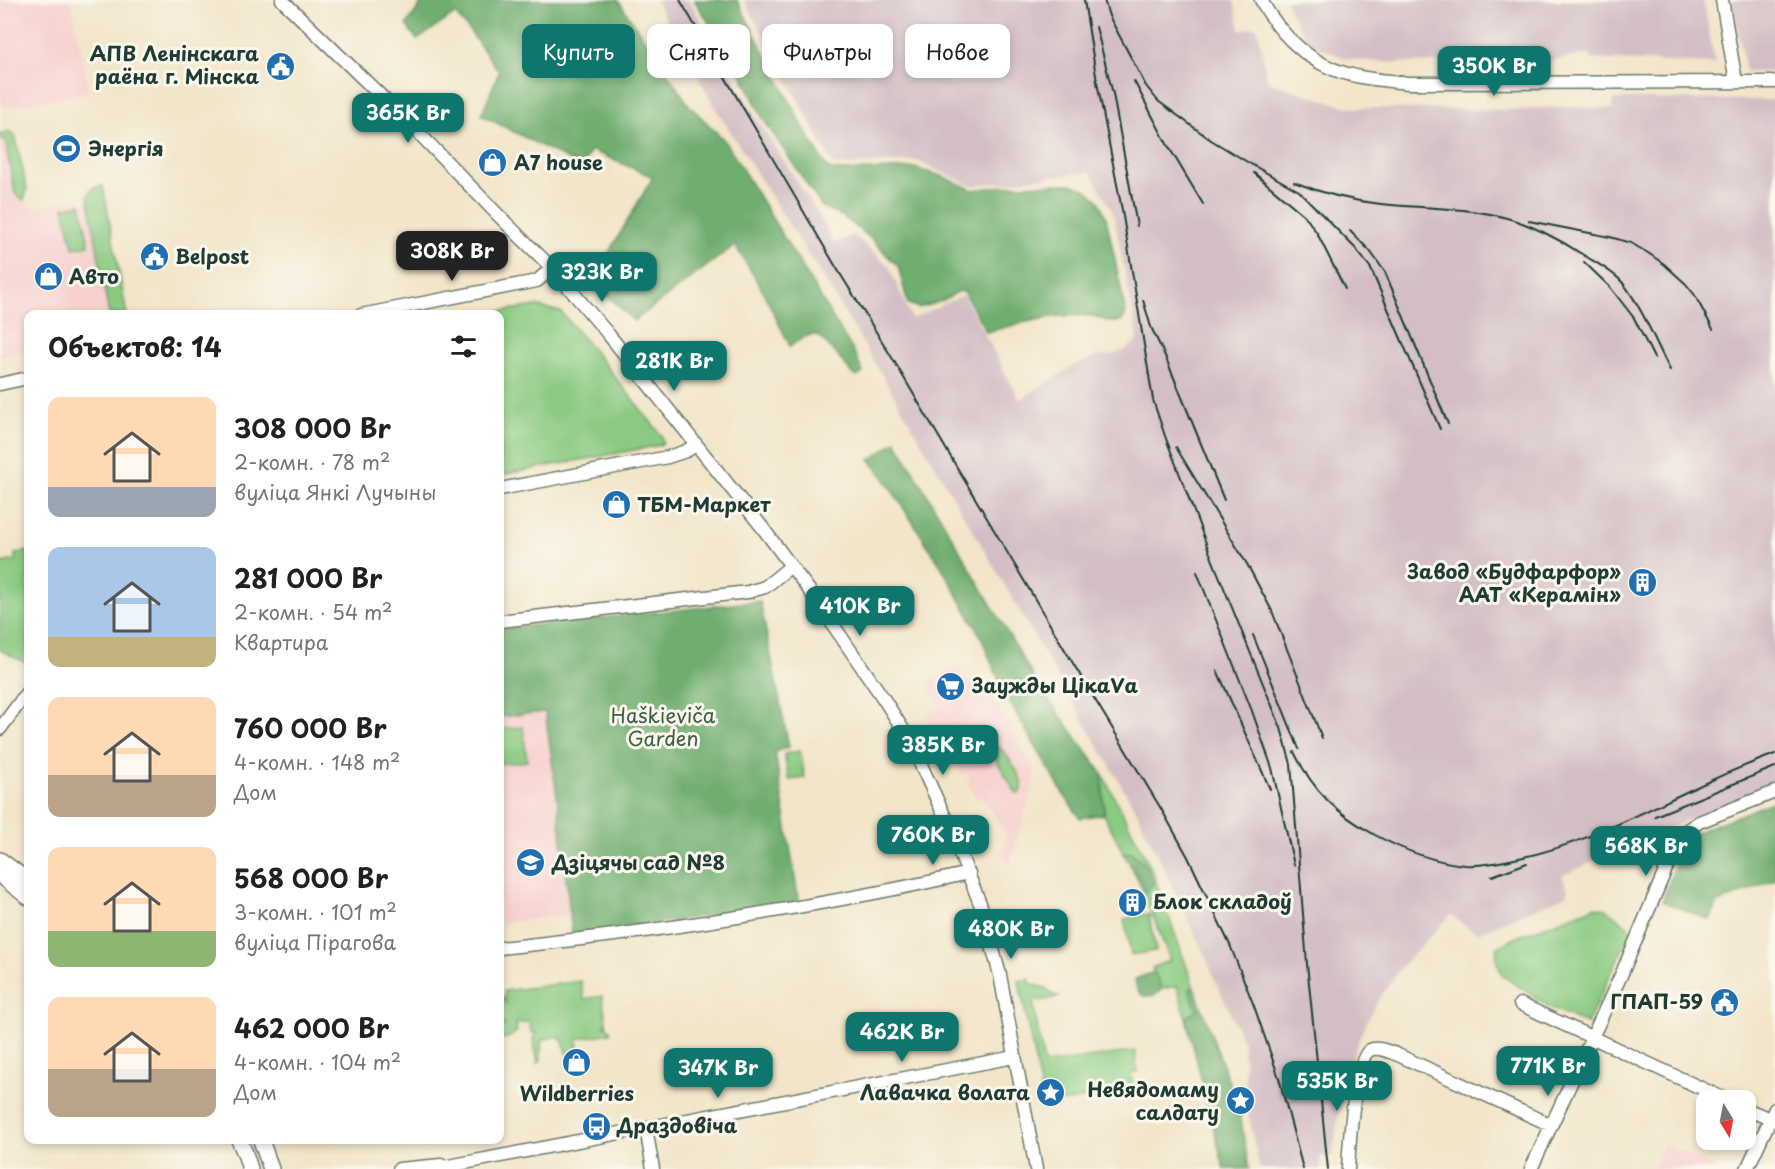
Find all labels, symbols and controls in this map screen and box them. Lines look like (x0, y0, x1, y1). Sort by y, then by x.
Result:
chip: Купить (522, 24, 635, 78)
chip: Снять (647, 24, 750, 78)
chip: Фильтры (762, 24, 893, 78)
chip: Новое (905, 24, 1010, 78)
place label: АПВ Ленінскага раёна г. Мінска (90, 38, 259, 91)
pin: 350K Br (1439, 46, 1549, 97)
public building icon: АПВ Ленінскага раёна г. Мінска (264, 50, 296, 82)
text: 350K Br (1452, 50, 1536, 80)
pin: 365K Br (353, 93, 463, 144)
text: 365K Br (366, 97, 450, 127)
sports icon: Энергія (51, 133, 83, 165)
place label: Энергія (88, 133, 164, 163)
shop icon: A7 house (477, 147, 509, 179)
place label: A7 house (514, 147, 603, 177)
pin: 308K Br (397, 231, 507, 282)
text: 308K Br (410, 235, 494, 265)
public building icon: Belpost (138, 241, 170, 273)
place label: Belpost (175, 241, 249, 271)
pin: 323K Br (547, 252, 657, 303)
text: 323K Br (561, 256, 643, 286)
shop icon: Авто (32, 261, 64, 293)
place label: Авто (69, 261, 119, 291)
text: Объектов: 14 (48, 327, 222, 366)
icon: filters (447, 330, 480, 363)
pin: 281K Br (619, 341, 729, 392)
text: 281K Br (635, 345, 713, 375)
text: 308 000 Br (234, 408, 391, 447)
icon: home (96, 421, 168, 493)
text: 2-комн. · 78 m² (234, 447, 390, 477)
text: вуліца Янкі Лучыны (234, 477, 436, 507)
shop icon: ТБМ-Маркет (600, 489, 632, 521)
place label: ТБМ-Маркет (637, 489, 771, 519)
place label: Завод «Будфарфор» ААТ «Керамін» (1406, 556, 1621, 609)
text: 281 000 Br (234, 558, 382, 597)
building icon: Завод «Будфарфор» ААТ «Керамін» (1626, 567, 1658, 599)
icon: home (96, 571, 168, 643)
pin: 410K Br (805, 586, 915, 637)
text: 410K Br (819, 590, 901, 620)
text: 2-комн. · 54 m² (234, 597, 392, 627)
text: Квартира (234, 627, 328, 657)
supermarket icon: Заужды ЦікаVа (935, 670, 967, 702)
place label: Заужды ЦікаVа (971, 670, 1139, 700)
park label: Haškieviča Garden (611, 700, 716, 753)
text: 760 000 Br (234, 708, 387, 747)
icon: home (96, 721, 168, 793)
pin: 385K Br (888, 725, 998, 776)
text: 385K Br (901, 729, 985, 759)
text: 4-комн. · 148 m² (234, 747, 400, 777)
text: Дом (234, 777, 277, 807)
pin: 760K Br (878, 815, 988, 866)
text: 760K Br (891, 819, 975, 849)
pin: 568K Br (1591, 826, 1701, 877)
text: 568K Br (1604, 830, 1688, 860)
school or university icon: Дзіцячы сад №8 (515, 847, 547, 879)
place label: Дзіцячы сад №8 (551, 847, 725, 877)
text: 568 000 Br (234, 858, 388, 897)
icon: home (96, 871, 168, 943)
building icon: Блок складоў (1116, 886, 1148, 918)
place label: Блок складоў (1153, 886, 1292, 916)
text: 3-комн. · 101 m² (234, 897, 397, 927)
pin: 480K Br (956, 909, 1066, 960)
text: 480K Br (968, 913, 1054, 943)
text: вуліца Пірагова (234, 927, 396, 957)
place label: ГПАП-59 (1610, 986, 1703, 1016)
public building icon: ГПАП-59 (1708, 986, 1740, 1018)
text: 462 000 Br (234, 1008, 389, 1047)
pin: 462K Br (847, 1012, 957, 1063)
text: 462K Br (860, 1016, 944, 1046)
icon: home (96, 1021, 168, 1093)
pin: 771K Br (1493, 1046, 1603, 1097)
text: 4-комн. · 104 m² (234, 1047, 401, 1077)
shop icon: Wildberries (561, 1047, 593, 1079)
pin: 347K Br (663, 1048, 773, 1099)
text: 771K Br (1511, 1050, 1586, 1080)
text: 347K Br (678, 1052, 758, 1082)
pin: 535K Br (1282, 1061, 1392, 1112)
text: 535K Br (1296, 1065, 1378, 1095)
place label: Невядомаму салдату (1087, 1074, 1219, 1127)
text: Дом (234, 1077, 277, 1107)
place label: Лавачка волата (860, 1077, 1030, 1107)
place icon: Лавачка волата (1035, 1077, 1067, 1109)
place label: Wildberries (520, 1078, 635, 1108)
place icon: Невядомаму салдату (1224, 1085, 1256, 1117)
north arrow (1696, 1090, 1756, 1150)
map controls (1696, 1090, 1756, 1150)
bus stop icon: Драздовіча (580, 1110, 612, 1142)
place label: Драздовіча (616, 1110, 738, 1140)

